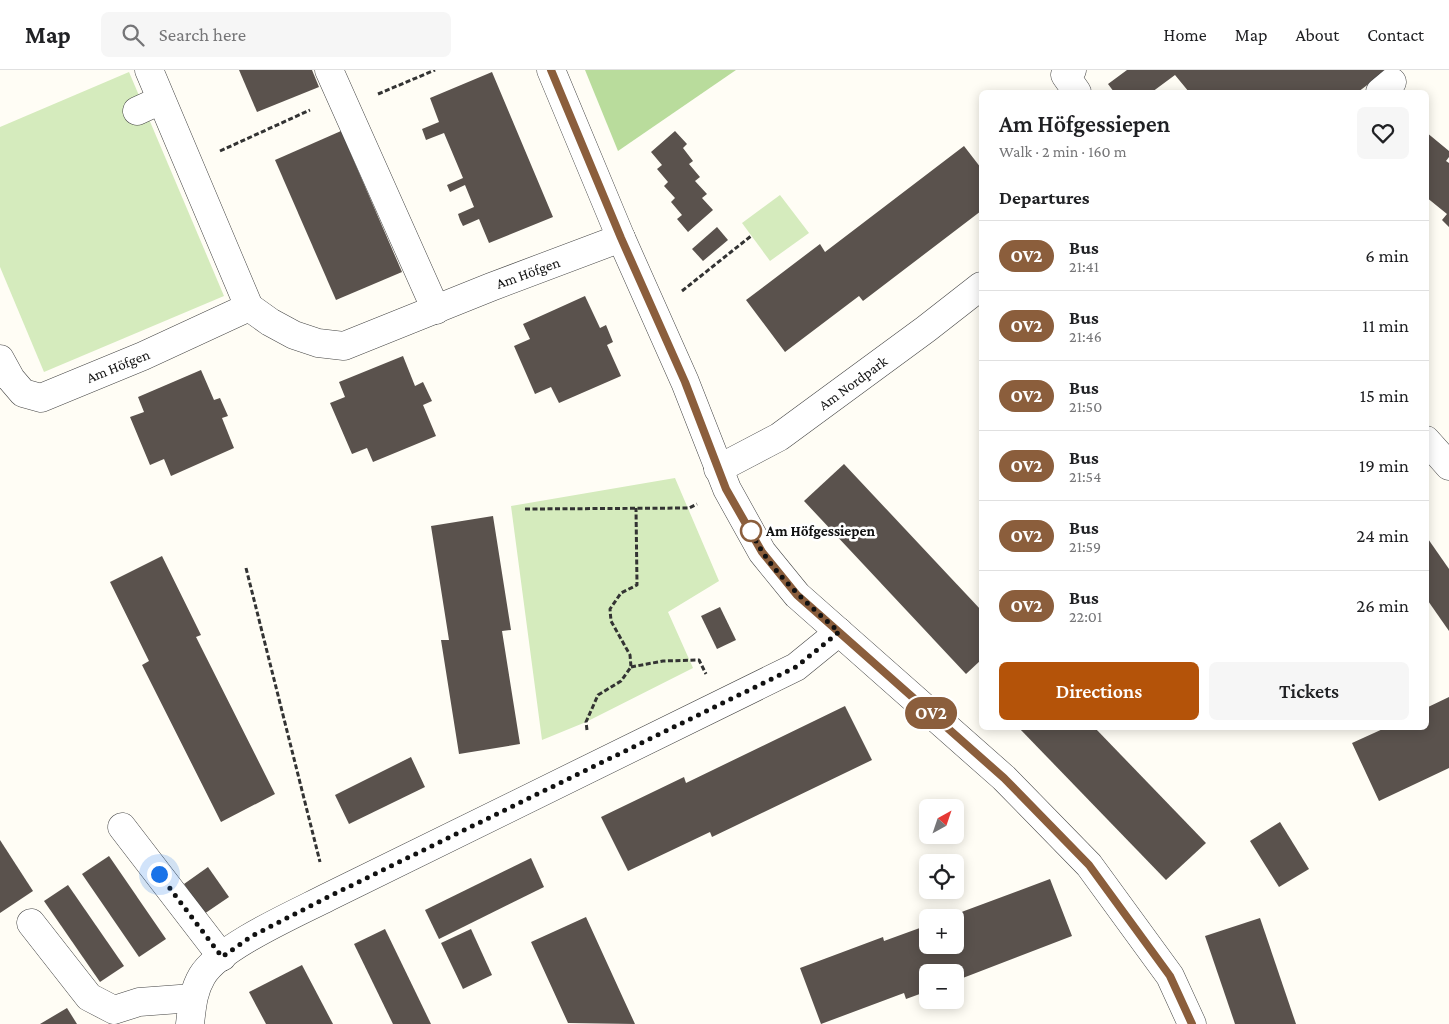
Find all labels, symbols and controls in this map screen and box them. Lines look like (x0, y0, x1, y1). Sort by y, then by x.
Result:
search box (101, 12, 451, 57)
text: Map (25, 21, 71, 48)
icon: search (119, 21, 147, 49)
text: Search here (159, 24, 246, 45)
text: Home (1164, 25, 1207, 45)
text: Map (1235, 25, 1267, 45)
text: About (1295, 25, 1339, 45)
text: Contact (1367, 25, 1424, 45)
button: heart (1357, 107, 1409, 159)
text: Am Höfgessiepen (999, 110, 1170, 137)
text: Walk · 2 min · 160 m (999, 143, 1127, 160)
text: Departures (999, 187, 1090, 208)
text: Bus (1069, 237, 1099, 258)
text: 6 min (1365, 245, 1409, 266)
text: OV2 (1011, 246, 1042, 266)
street label: Am Höfgen (494, 254, 562, 293)
text: 21:41 (1069, 258, 1099, 275)
text: Bus (1069, 307, 1099, 328)
text: 11 min (1362, 315, 1409, 336)
text: OV2 (1011, 316, 1042, 336)
text: 21:46 (1069, 328, 1102, 345)
street label: Am Höfgen (84, 346, 152, 387)
street label: Am Nordpark (816, 352, 892, 414)
text: Bus (1069, 377, 1099, 398)
text: 15 min (1360, 385, 1409, 406)
text: OV2 (1011, 386, 1042, 406)
text: 21:50 (1069, 398, 1102, 415)
text: Bus (1069, 447, 1099, 468)
text: 19 min (1359, 455, 1409, 476)
text: OV2 (1011, 456, 1042, 476)
text: 21:54 (1069, 468, 1101, 485)
text: Bus (1069, 517, 1099, 538)
marker: Am Höfgessiepen (740, 520, 762, 542)
place label: Am Höfgessiepen (765, 523, 876, 539)
text: 24 min (1356, 525, 1409, 546)
text: OV2 (1011, 526, 1042, 546)
text: 21:59 (1069, 538, 1101, 555)
text: Bus (1069, 587, 1099, 608)
text: 26 min (1356, 595, 1409, 616)
text: OV2 (1011, 596, 1042, 616)
text: 22:01 (1069, 608, 1102, 625)
button: Directions (999, 662, 1199, 720)
button: Tickets (1209, 662, 1409, 720)
line badge: OV2 (902, 697, 960, 729)
text: OV2 (915, 703, 947, 723)
north arrow (919, 799, 964, 844)
map controls (919, 799, 964, 1009)
button: locate (919, 854, 964, 899)
your location (147, 862, 172, 887)
button: + (919, 909, 964, 954)
button: − (919, 964, 964, 1009)

